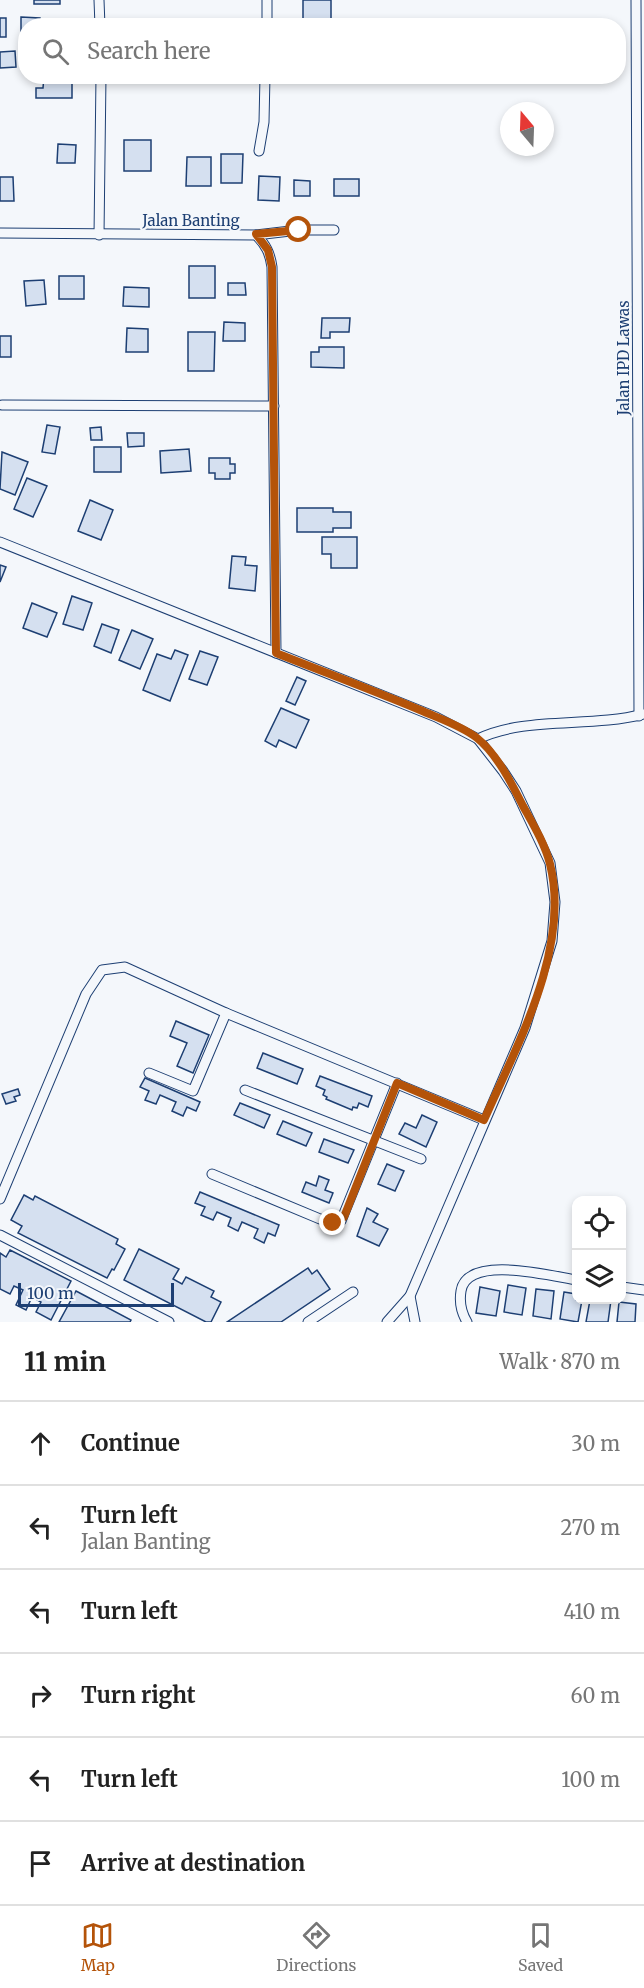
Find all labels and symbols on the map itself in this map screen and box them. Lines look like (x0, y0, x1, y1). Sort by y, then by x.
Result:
north arrow (500, 102, 554, 156)
street label: Jalan Banting (141, 211, 240, 230)
route start (285, 216, 311, 242)
street label: Jalan IPD Lawas (614, 300, 633, 417)
route end (319, 1209, 345, 1235)
scale bar (18, 1280, 174, 1308)

